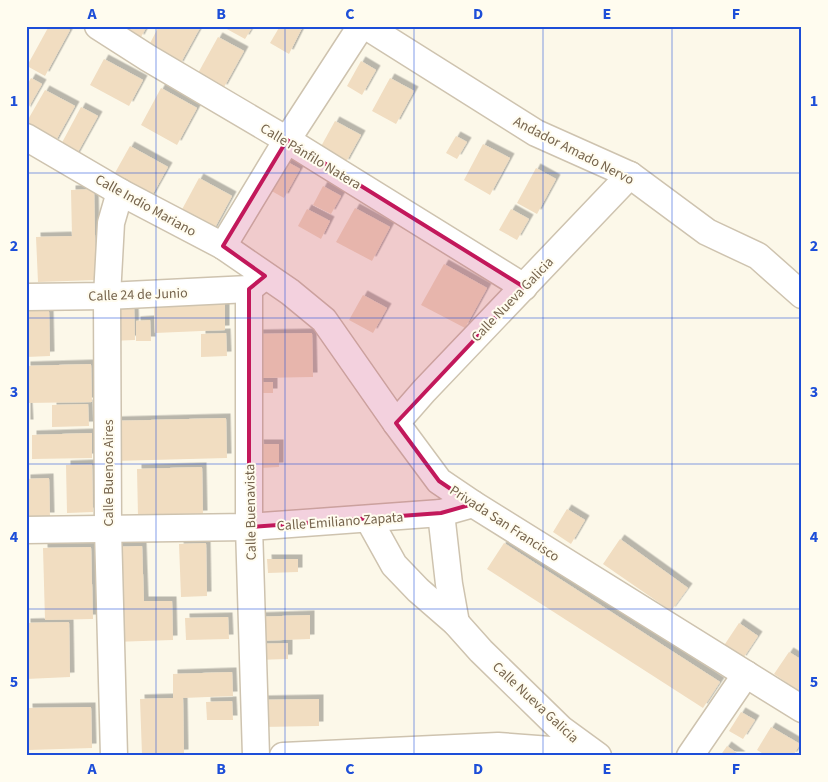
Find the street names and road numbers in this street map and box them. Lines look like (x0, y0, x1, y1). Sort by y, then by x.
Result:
street label: Andador Amado Nervo (510, 112, 637, 190)
street label: Calle Pánfilo Natera (256, 119, 365, 195)
street label: Calle Indio Mariano (91, 170, 200, 242)
street label: Calle Nueva Galicia (467, 253, 559, 347)
street label: Calle 24 de Junio (88, 283, 188, 307)
street label: Calle Buenos Aires (99, 419, 119, 527)
street label: Calle Buenavista (240, 464, 262, 560)
street label: Privada San Francisco (446, 481, 563, 567)
street label: Calle Emiliano Zapata (276, 508, 404, 536)
street label: Calle Nueva Galicia (488, 657, 583, 748)

